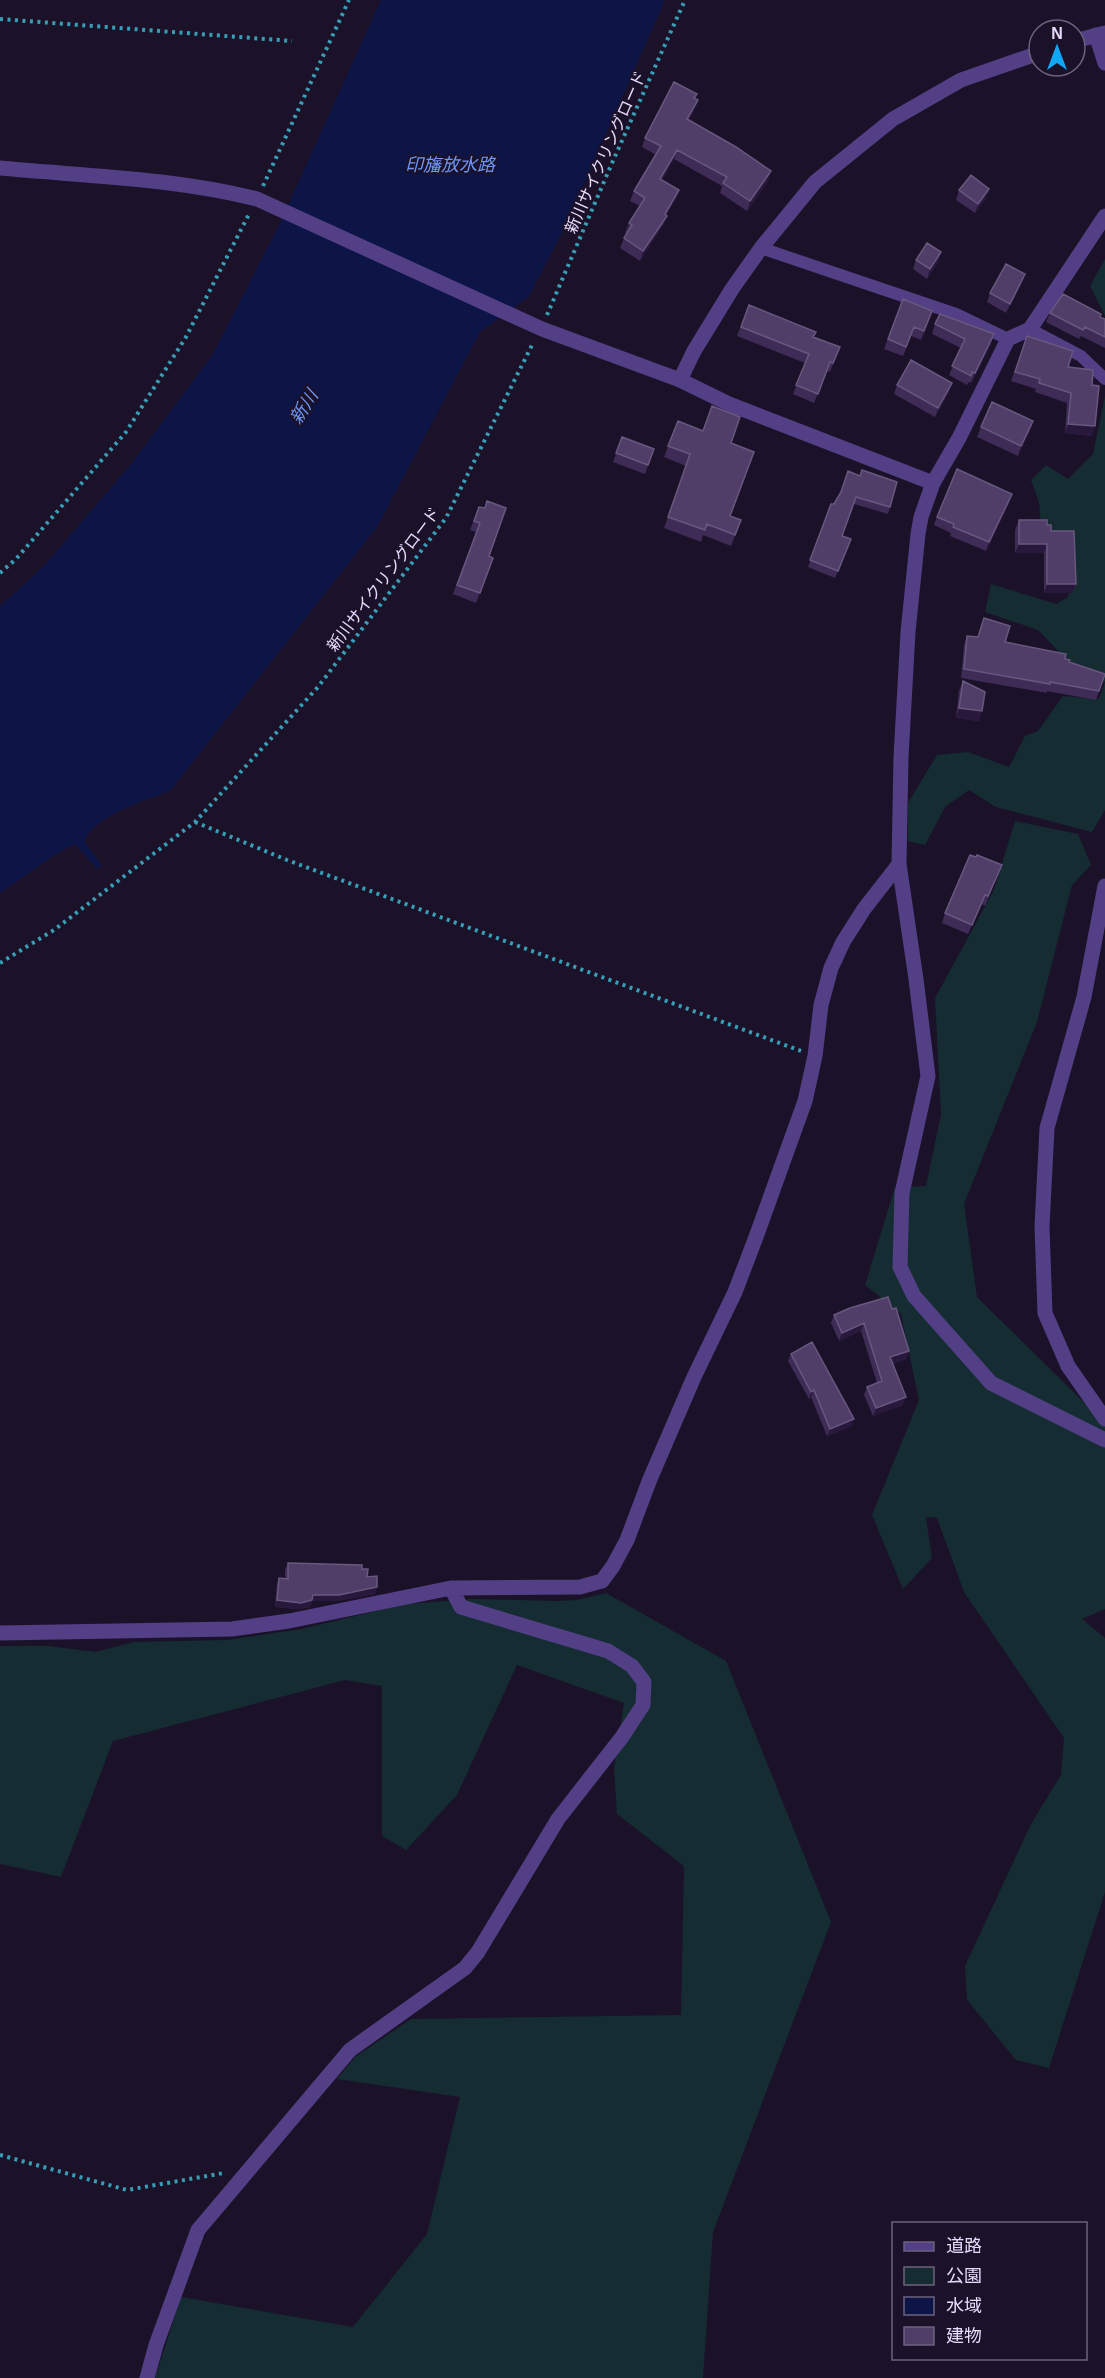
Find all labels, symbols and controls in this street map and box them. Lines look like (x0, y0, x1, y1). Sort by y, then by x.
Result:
north arrow (1027, 18, 1087, 78)
text: N (1051, 25, 1063, 42)
street label: 新川サイクリングロード (562, 68, 649, 236)
water label: 印旛放水路 (405, 155, 497, 175)
water label: 新川 (286, 385, 323, 428)
street label: 新川サイクリングロード (324, 504, 443, 655)
legend (892, 2222, 1087, 2360)
text: 道路 (946, 2236, 982, 2256)
text: 公園 (946, 2266, 982, 2286)
text: 水域 (946, 2296, 982, 2316)
text: 建物 (946, 2326, 982, 2346)

